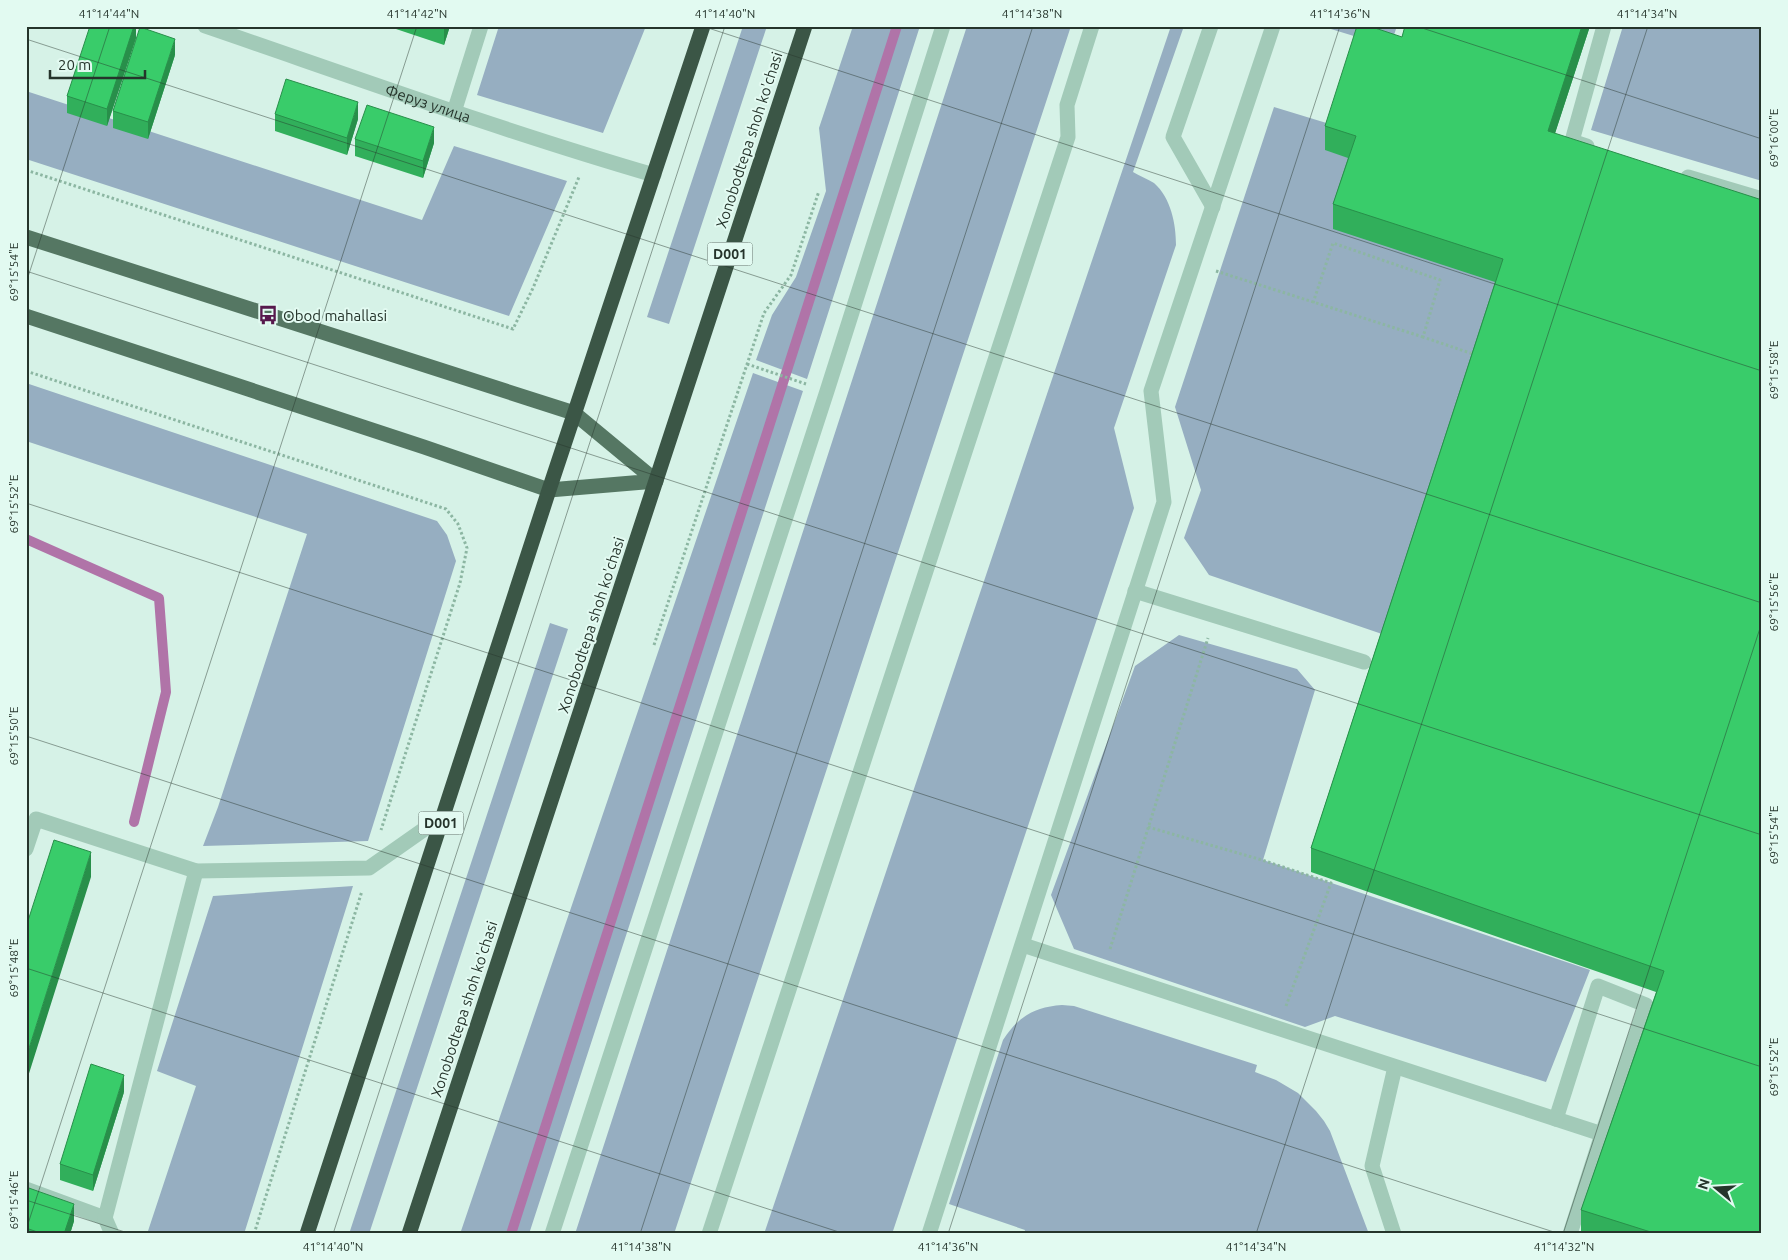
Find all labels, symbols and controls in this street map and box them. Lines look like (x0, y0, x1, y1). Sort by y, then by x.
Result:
text: 41°14'44"N (79, 7, 139, 20)
text: 41°14'42"N (387, 7, 447, 20)
text: 41°14'40"N (695, 7, 755, 20)
text: 41°14'38"N (1002, 7, 1062, 20)
text: 41°14'36"N (1310, 7, 1370, 20)
text: 41°14'34"N (1617, 7, 1677, 20)
scale bar (50, 48, 145, 80)
street label: Xonobodtepa shoh ko'chasi (712, 50, 786, 230)
text: 20 m (58, 56, 91, 73)
street label: Феруз улица (383, 80, 473, 125)
text: 69°16'00"E (1767, 108, 1780, 167)
text: 69°15'54"E (7, 242, 20, 301)
road number: D001 (708, 242, 752, 266)
bus stop icon: Obod mahallasi (257, 304, 279, 326)
place label: Obod mahallasi (283, 307, 387, 324)
text: 69°15'58"E (1767, 340, 1780, 399)
text: 69°15'52"E (7, 474, 20, 533)
street label: Xonobodtepa shoh ko'chasi (554, 535, 628, 715)
text: 69°15'56"E (1767, 572, 1780, 631)
text: 69°15'50"E (7, 706, 20, 765)
text: 69°15'54"E (1767, 805, 1780, 864)
road number: D001 (418, 811, 464, 834)
street label: Xonobodtepa shoh ko'chasi (427, 919, 501, 1099)
text: 69°15'48"E (7, 938, 20, 997)
text: 69°15'52"E (1767, 1037, 1780, 1096)
north arrow (1690, 1162, 1740, 1212)
text: 69°15'46"E (7, 1170, 20, 1229)
text: N (1694, 1177, 1713, 1191)
text: 41°14'40"N (303, 1240, 363, 1253)
text: 41°14'38"N (611, 1240, 671, 1253)
text: 41°14'36"N (918, 1240, 978, 1253)
text: 41°14'34"N (1226, 1240, 1286, 1253)
text: 41°14'32"N (1534, 1240, 1594, 1253)

